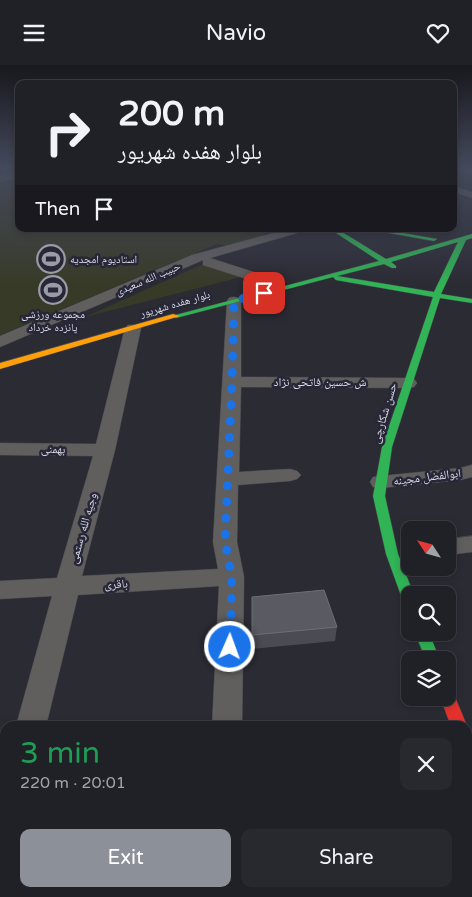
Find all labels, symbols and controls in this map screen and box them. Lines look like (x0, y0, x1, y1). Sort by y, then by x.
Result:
icon: menu (20, 19, 48, 47)
icon: heart (424, 19, 452, 47)
text: Navio (206, 20, 266, 46)
text: 200 m (118, 93, 225, 135)
icon: right (35, 100, 100, 165)
text: بلوار هفده شهریور (118, 139, 262, 165)
icon: arrive (90, 195, 118, 223)
text: Then (35, 198, 80, 220)
sports icon: استادیوم امجدیه (36, 244, 66, 274)
place label: استادیوم امجدیه (70, 253, 137, 266)
street label: حبیب الله سعیدی (114, 259, 182, 299)
pin (243, 272, 285, 314)
sports icon: مجموعه ورزشی پانزده خرداد (38, 275, 68, 305)
icon: arrive (250, 279, 278, 307)
street label: بلوار هفده شهریور (138, 288, 211, 320)
place label: مجموعه ورزشی پانزده خرداد (21, 308, 85, 334)
street label: ش حسین فاتحی نژاد (274, 375, 366, 389)
street label: حسن شکارچی (368, 381, 400, 445)
street label: بهمنی (41, 442, 65, 457)
street label: ابوالفضل مجینه (392, 466, 462, 488)
street label: وجیه الله رستمی (66, 491, 100, 565)
north arrow (401, 521, 456, 576)
map controls (401, 521, 456, 706)
street label: باقری (104, 576, 128, 592)
button: search (401, 586, 456, 641)
position arrow (203, 620, 255, 672)
button: layers (401, 651, 456, 706)
text: 3 min (20, 735, 100, 772)
button: close (400, 738, 452, 790)
text: 220 m · 20:01 (20, 773, 126, 793)
button: Exit (20, 829, 231, 887)
button: Share (241, 829, 452, 887)

